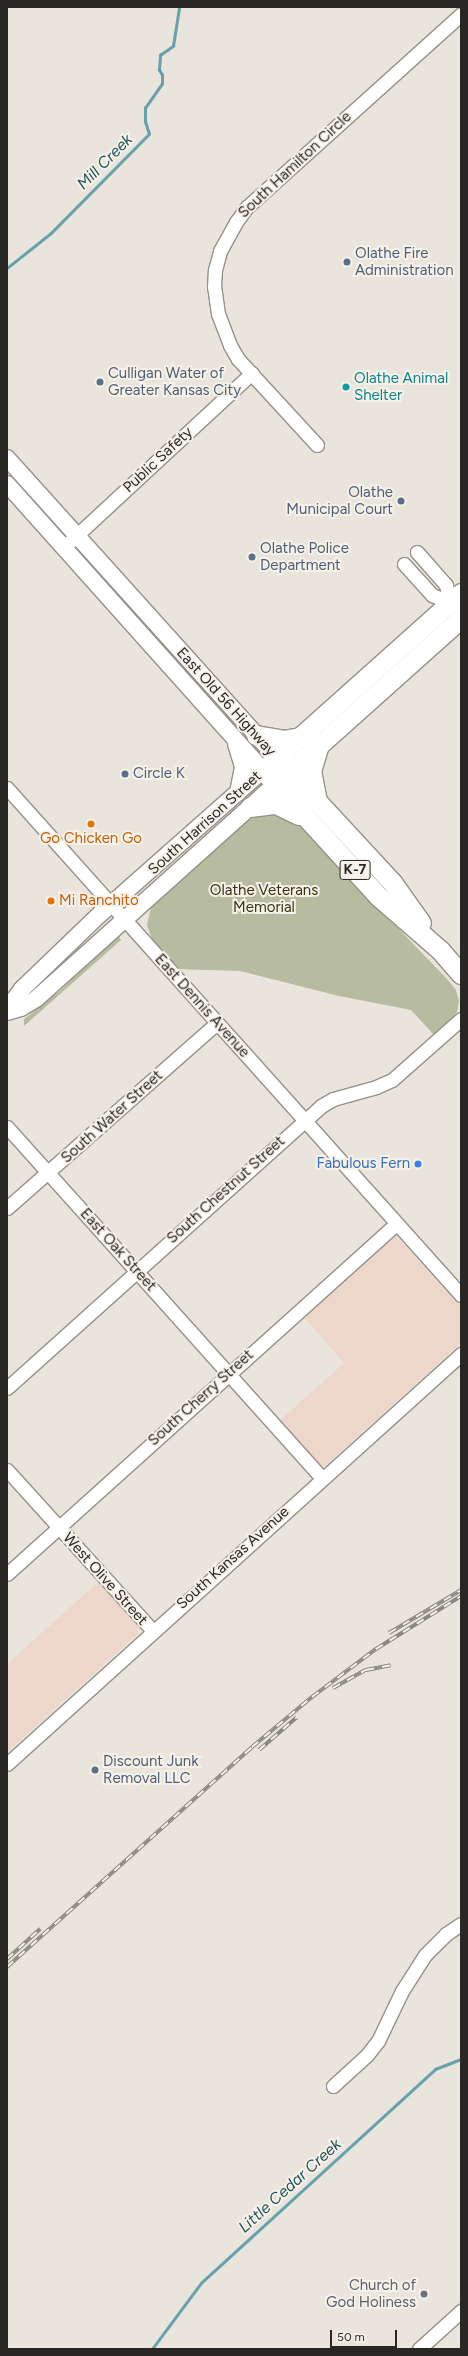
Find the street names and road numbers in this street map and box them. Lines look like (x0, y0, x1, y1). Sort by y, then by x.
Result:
street label: South Hamilton Circle (235, 108, 355, 222)
street label: Public Safety (120, 423, 196, 497)
street label: East Old 56 Highway (172, 644, 280, 760)
street label: South Harrison Street (145, 767, 265, 879)
road number: K-7 (339, 858, 371, 882)
street label: East Dennis Avenue (151, 951, 253, 1061)
street label: South Water Street (58, 1067, 166, 1167)
street label: South Chestnut Street (163, 1132, 289, 1248)
street label: East Oak Street (76, 1205, 160, 1295)
street label: South Cherry Street (145, 1346, 257, 1450)
street label: South Kansas Avenue (173, 1503, 293, 1613)
street label: West Olive Street (59, 1529, 151, 1629)

